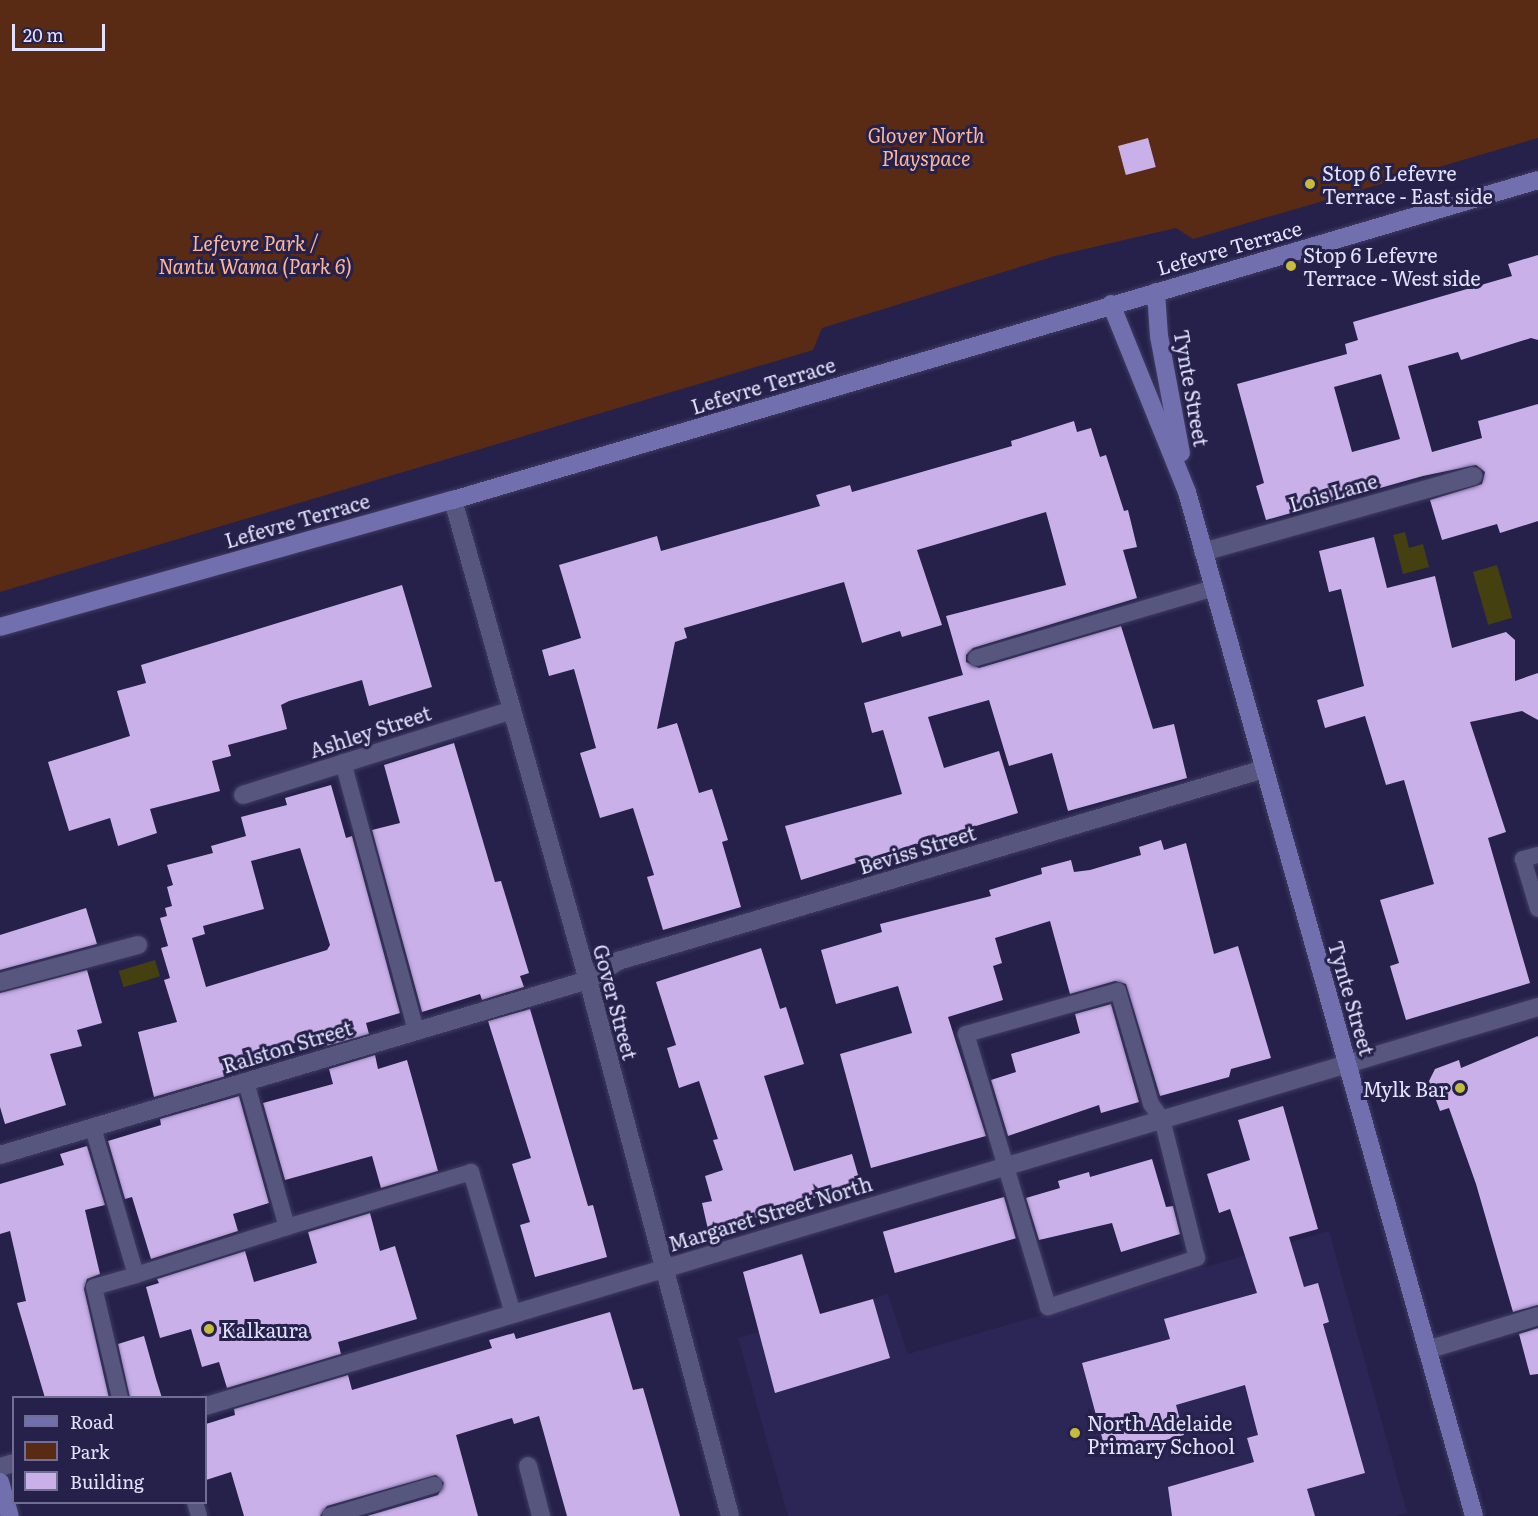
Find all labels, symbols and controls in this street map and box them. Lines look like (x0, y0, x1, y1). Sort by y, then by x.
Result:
scale bar (15, 12, 108, 50)
text: 20 m (23, 21, 64, 48)
park label: Glover North Playspace (867, 122, 985, 169)
place label: Stop 6 Lefevre Terrace - East side (1322, 160, 1493, 207)
marker: Stop 6 Lefevre Terrace - East side (1303, 177, 1317, 191)
street label: Lefevre Terrace (1154, 215, 1304, 279)
park label: Lefevre Park / Nantu Wama (Park 6) (158, 230, 352, 277)
place label: Stop 6 Lefevre Terrace - West side (1303, 243, 1481, 290)
marker: Stop 6 Lefevre Terrace - West side (1284, 259, 1298, 273)
street label: Tynte Street (1170, 328, 1214, 448)
street label: Lefevre Terrace (688, 352, 838, 418)
street label: Lois Lane (1286, 468, 1380, 516)
street label: Lefevre Terrace (222, 488, 372, 552)
street label: Ashley Street (306, 700, 434, 762)
street label: Beviss Street (856, 820, 978, 878)
street label: Tynte Street (1324, 938, 1380, 1058)
street label: Gover Street (589, 942, 643, 1062)
street label: Ralston Street (219, 1015, 355, 1077)
place label: Mylk Bar (1363, 1076, 1448, 1100)
marker: Mylk Bar (1453, 1081, 1467, 1095)
street label: Margaret Street North (665, 1171, 875, 1255)
place label: Kalkaura (221, 1317, 309, 1341)
marker: Kalkaura (202, 1322, 216, 1336)
legend (12, 1396, 207, 1504)
text: Road (70, 1408, 114, 1435)
place label: North Adelaide Primary School (1087, 1410, 1235, 1457)
marker: North Adelaide Primary School (1068, 1426, 1082, 1440)
text: Park (70, 1438, 109, 1465)
text: Building (70, 1468, 144, 1495)

